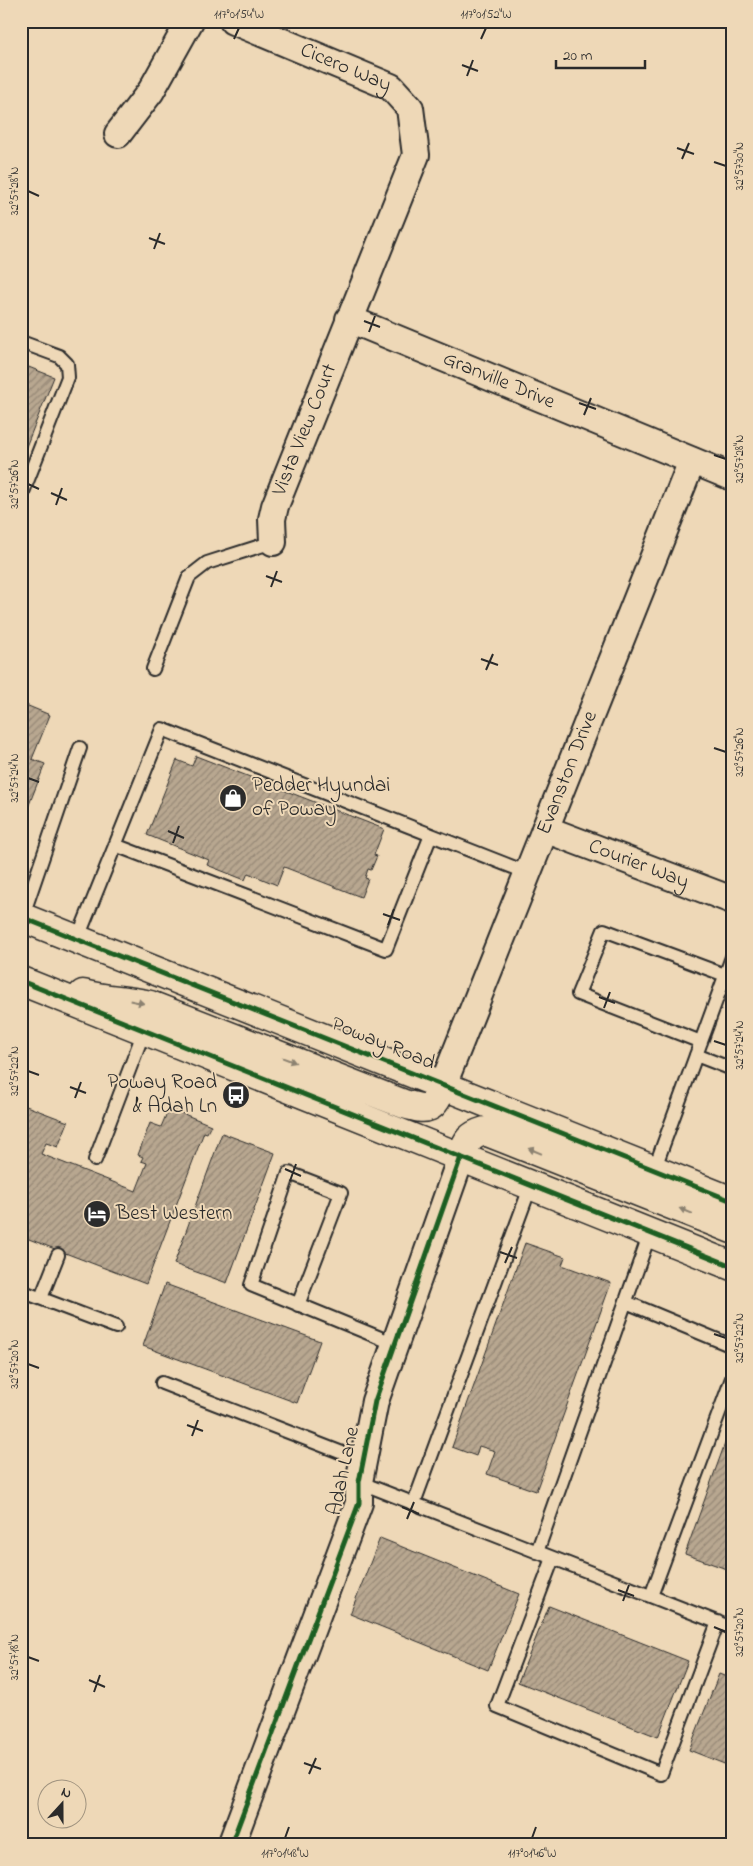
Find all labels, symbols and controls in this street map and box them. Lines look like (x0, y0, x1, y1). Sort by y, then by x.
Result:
text: 117°01'54"W (214, 6, 264, 24)
text: 117°01'52"W (461, 6, 512, 24)
street label: Cicero Way (295, 36, 396, 102)
scale bar (556, 38, 644, 70)
text: 20 m (563, 45, 593, 67)
text: 32°57'30"N (731, 142, 749, 190)
text: 32°57'28"N (6, 167, 24, 215)
street label: Granville Drive (438, 344, 560, 418)
street label: Vista View Court (264, 359, 345, 502)
text: 32°57'28"N (731, 435, 749, 483)
text: 32°57'26"N (6, 459, 24, 509)
street label: Evanston Drive (529, 706, 606, 839)
text: 32°57'26"N (731, 727, 749, 777)
text: 32°57'24"N (6, 753, 24, 803)
place label: Pedder Hyundai of Poway (252, 771, 390, 827)
shop icon: Pedder Hyundai of Poway (218, 783, 248, 813)
street label: Courier Way (584, 832, 693, 899)
one-way arrow (130, 999, 146, 1007)
street label: Poway Road (326, 1010, 440, 1080)
text: 32°57'24"N (731, 1020, 749, 1070)
text: 32°57'22"N (6, 1046, 24, 1096)
one-way arrow (282, 1056, 296, 1064)
place label: Poway Road & Adah Ln (107, 1068, 217, 1122)
bus stop icon: Poway Road & Adah Ln (221, 1080, 251, 1110)
one-way arrow (527, 1147, 542, 1155)
hotel icon: Best Western (82, 1199, 112, 1229)
place label: Best Western (115, 1199, 232, 1229)
one-way arrow (679, 1207, 694, 1214)
text: 32°57'22"N (731, 1313, 749, 1363)
text: 32°57'20"N (6, 1339, 24, 1389)
street label: Adah Lane (320, 1423, 368, 1518)
text: 32°57'20"N (731, 1607, 749, 1657)
text: 32°57'18"N (6, 1634, 24, 1680)
north arrow (38, 1778, 88, 1828)
text: N (58, 1782, 74, 1805)
text: 117°01'48"W (261, 1845, 309, 1863)
text: 117°01'46"W (508, 1845, 556, 1863)

